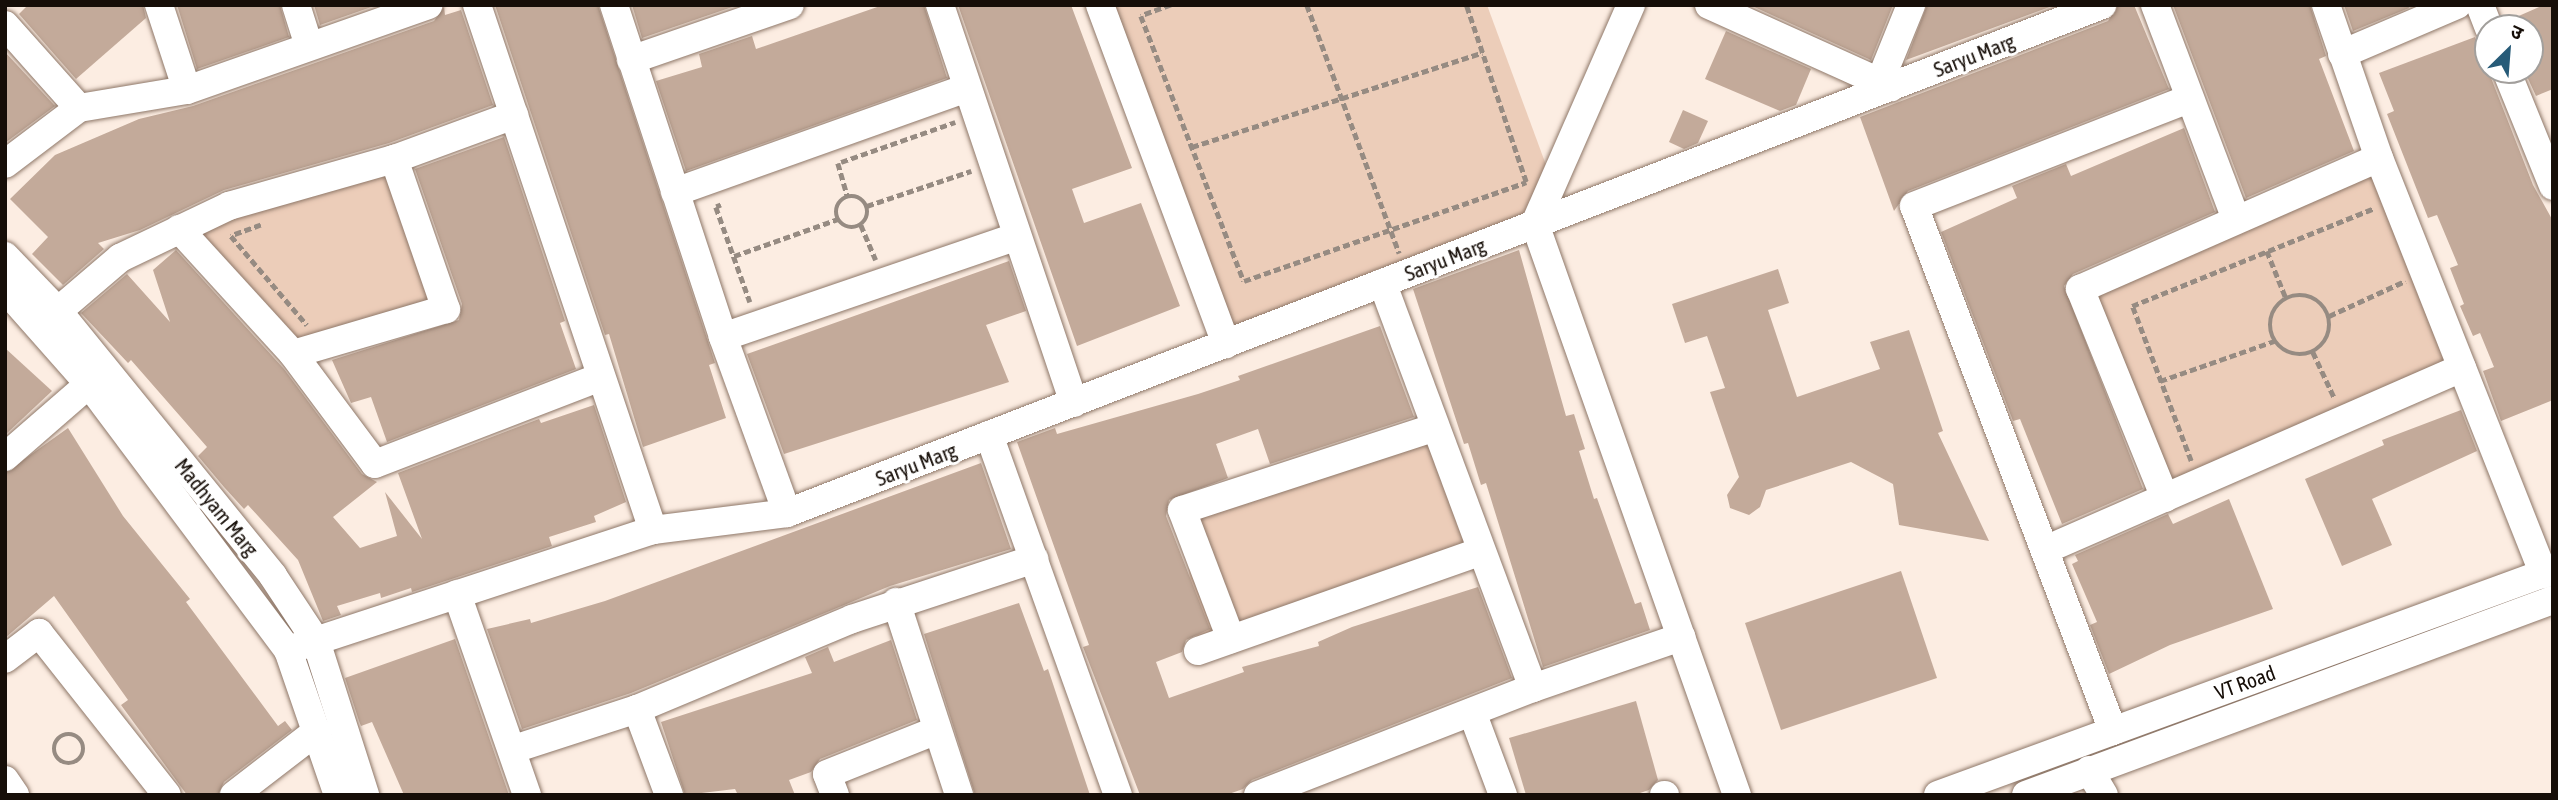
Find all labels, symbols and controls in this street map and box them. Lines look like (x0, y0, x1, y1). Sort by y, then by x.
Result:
north arrow (2474, 14, 2544, 84)
text: उ (2507, 19, 2527, 44)
street label: Saryu Marg (1930, 28, 2018, 82)
street label: Saryu Marg (1401, 232, 1489, 286)
street label: Saryu Marg (872, 437, 960, 491)
street label: Madhyam Marg (170, 453, 264, 561)
street label: VT Road (2211, 659, 2279, 705)

